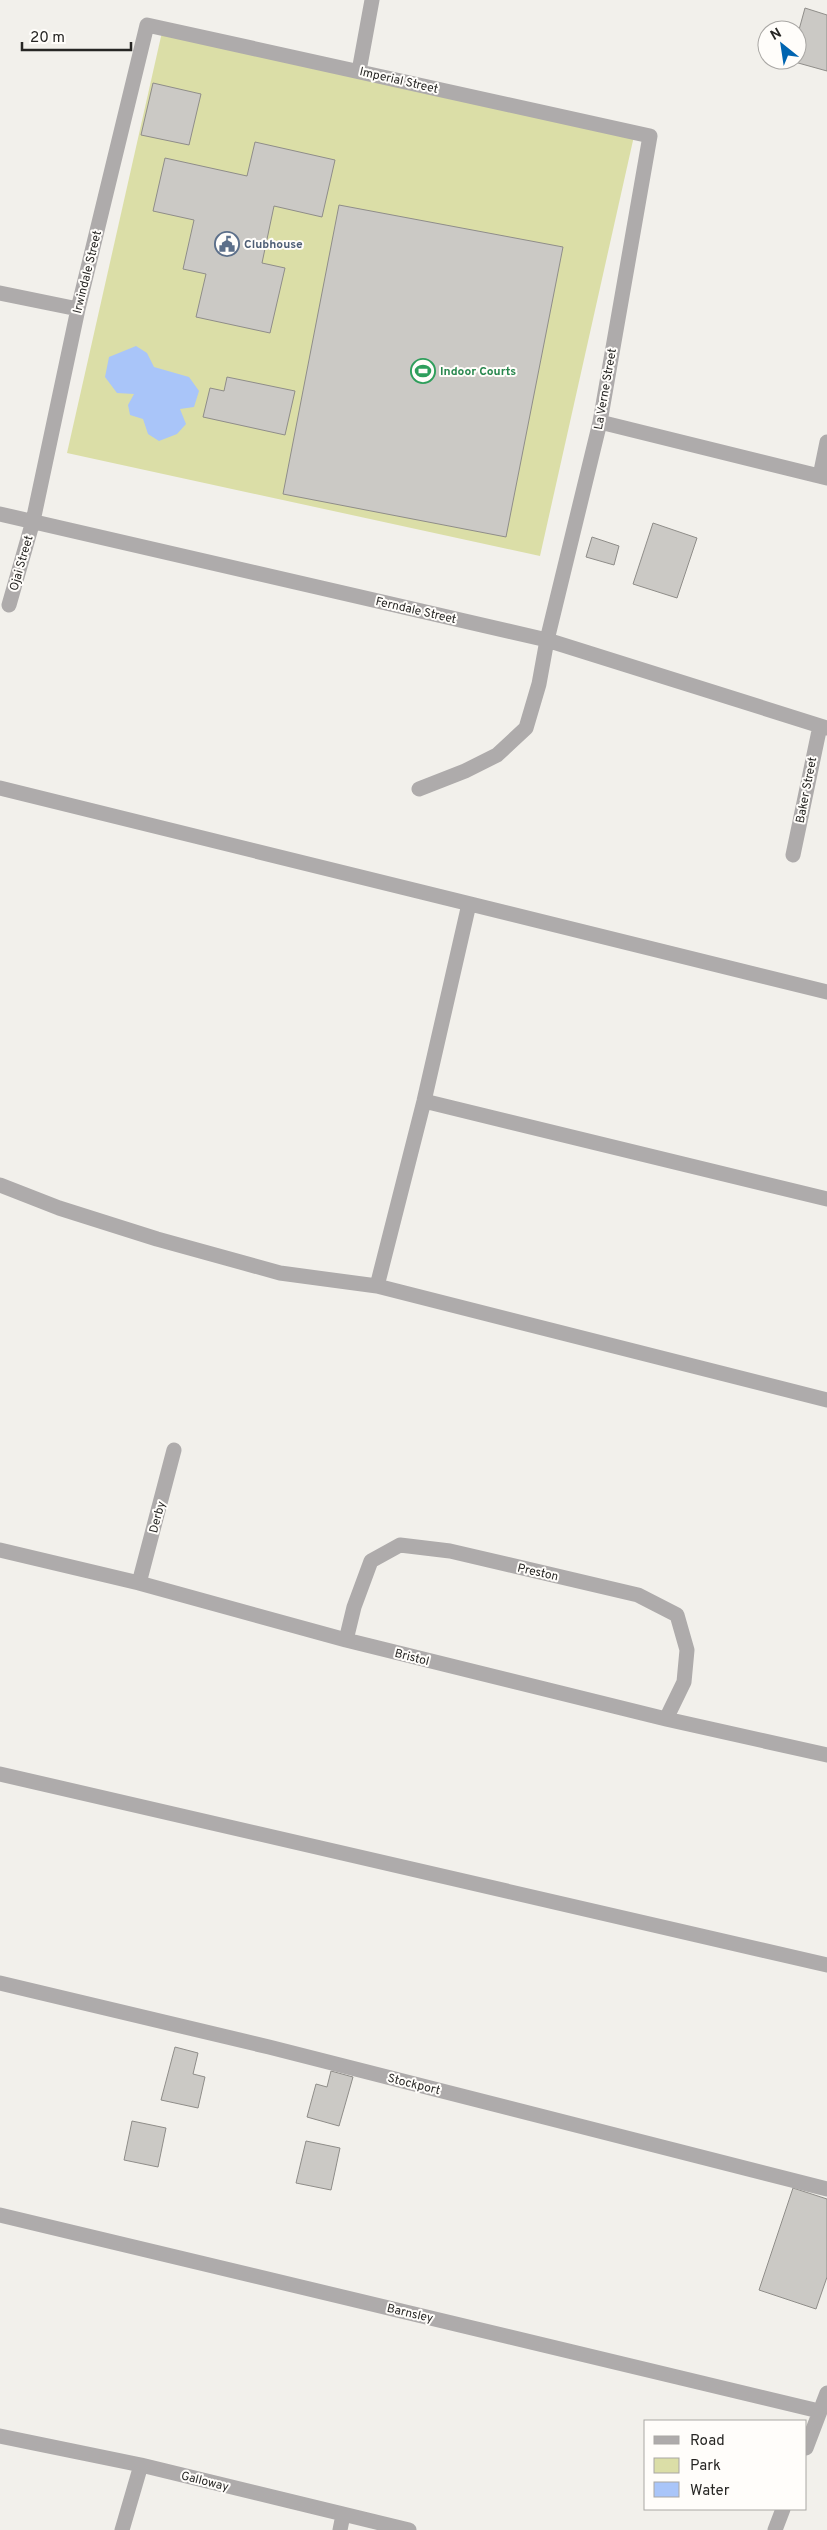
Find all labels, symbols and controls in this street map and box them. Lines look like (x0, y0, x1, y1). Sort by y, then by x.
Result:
scale bar (22, 20, 131, 52)
north arrow (757, 20, 807, 70)
text: N (768, 25, 785, 45)
text: 20 m (30, 29, 65, 48)
street label: Imperial Street (358, 64, 440, 98)
street label: Irwindale Street (70, 229, 106, 315)
public building icon: Clubhouse (214, 231, 240, 257)
place label: Clubhouse (244, 237, 303, 253)
street label: La Verne Street (591, 347, 621, 431)
sports icon: Indoor Courts (410, 358, 436, 384)
place label: Indoor Courts (440, 364, 516, 380)
street label: Ojai Street (6, 534, 38, 593)
street label: Ferndale Street (374, 594, 458, 628)
street label: Baker Street (793, 756, 821, 825)
street label: Derby (146, 1500, 170, 1535)
street label: Preston (516, 1561, 560, 1585)
street label: Bristol (393, 1646, 431, 1670)
street label: Stockport (386, 2071, 442, 2099)
street label: Barnsley (385, 2301, 435, 2327)
legend (644, 2420, 807, 2510)
text: Road (690, 2432, 725, 2451)
text: Park (690, 2457, 721, 2476)
street label: Galloway (179, 2468, 230, 2496)
text: Water (690, 2482, 730, 2501)

